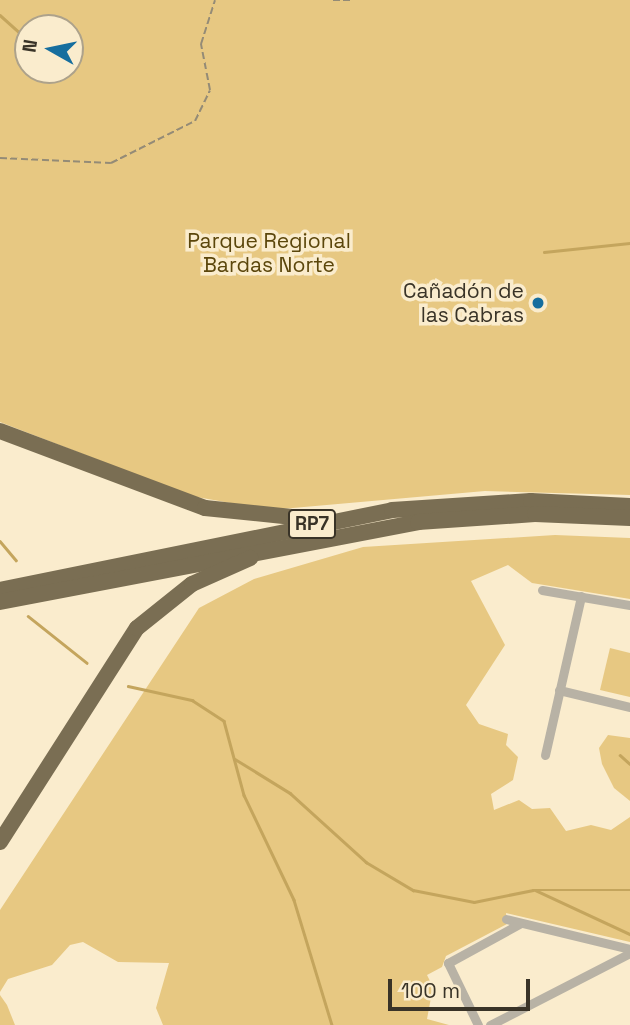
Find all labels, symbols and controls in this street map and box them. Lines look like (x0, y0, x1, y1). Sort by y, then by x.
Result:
north arrow (14, 14, 84, 84)
text: N (16, 38, 43, 54)
park label: Parque Regional Bardas Norte (187, 228, 351, 278)
place label: Cañadón de las Cabras (403, 278, 524, 328)
marker: Cañadón de las Cabras (530, 295, 546, 311)
road number: RP7 (288, 509, 336, 540)
scale bar (392, 965, 534, 1009)
text: 100 m (401, 977, 460, 1004)

